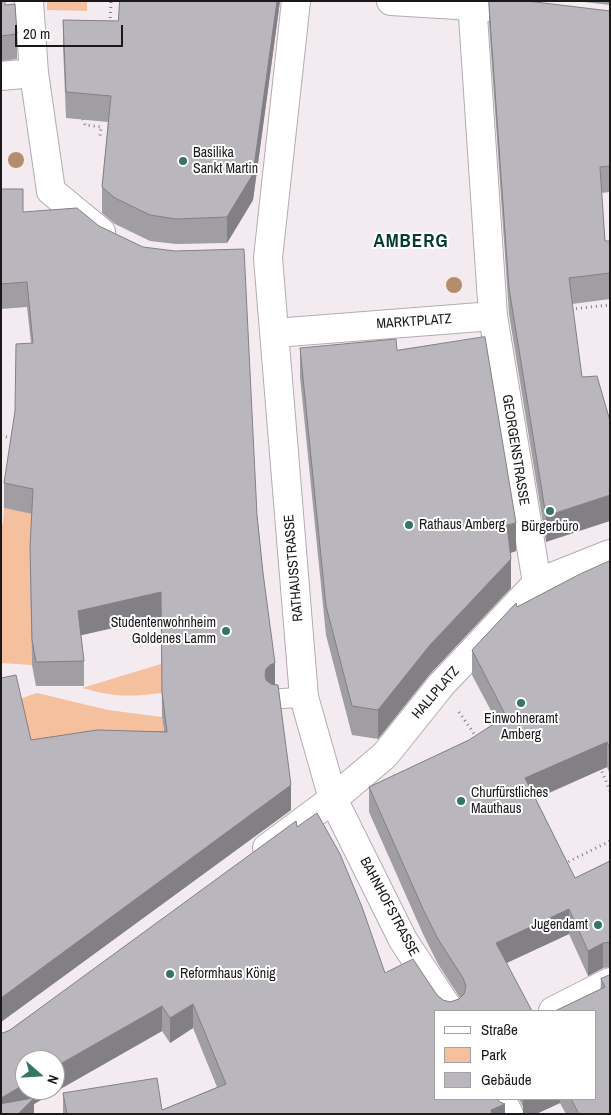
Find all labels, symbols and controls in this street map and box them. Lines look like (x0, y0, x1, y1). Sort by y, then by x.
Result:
scale bar (18, 15, 125, 47)
text: 20 m (23, 23, 50, 44)
place label: Basilika Sankt Martin (193, 145, 258, 178)
marker: Basilika Sankt Martin (177, 155, 189, 167)
district label: AMBERG (373, 231, 449, 253)
street label: MARKTPLATZ (376, 311, 452, 333)
street label: GEORGENSTRASSE (498, 393, 532, 507)
marker: Bürgerbüro (544, 505, 556, 517)
street label: RATHAUSSTRASSE (281, 514, 307, 622)
place label: Rathaus Amberg (419, 517, 505, 533)
marker: Rathaus Amberg (403, 519, 415, 531)
place label: Bürgerbüro (521, 519, 579, 535)
place label: Studentenwohnheim Goldenes Lamm (111, 615, 216, 648)
marker: Studentenwohnheim Goldenes Lamm (220, 625, 232, 637)
street label: HALLPLATZ (409, 663, 463, 723)
marker: Einwohneramt Amberg (515, 697, 527, 709)
place label: Einwohneramt Amberg (484, 711, 558, 744)
place label: Churfürstliches Mauthaus (471, 785, 548, 818)
marker: Churfürstliches Mauthaus (455, 795, 467, 807)
street label: BAHNHOFSTRASSE (356, 855, 422, 959)
place label: Jugendamt (531, 917, 588, 933)
marker: Jugendamt (592, 919, 604, 931)
place label: Reformhaus König (180, 966, 276, 982)
marker: Reformhaus König (164, 968, 176, 980)
legend (434, 1010, 596, 1100)
text: Straße (481, 1019, 518, 1040)
text: Park (481, 1044, 506, 1065)
north arrow (15, 1050, 65, 1100)
text: Gebäude (481, 1069, 532, 1090)
text: N (43, 1073, 63, 1086)

